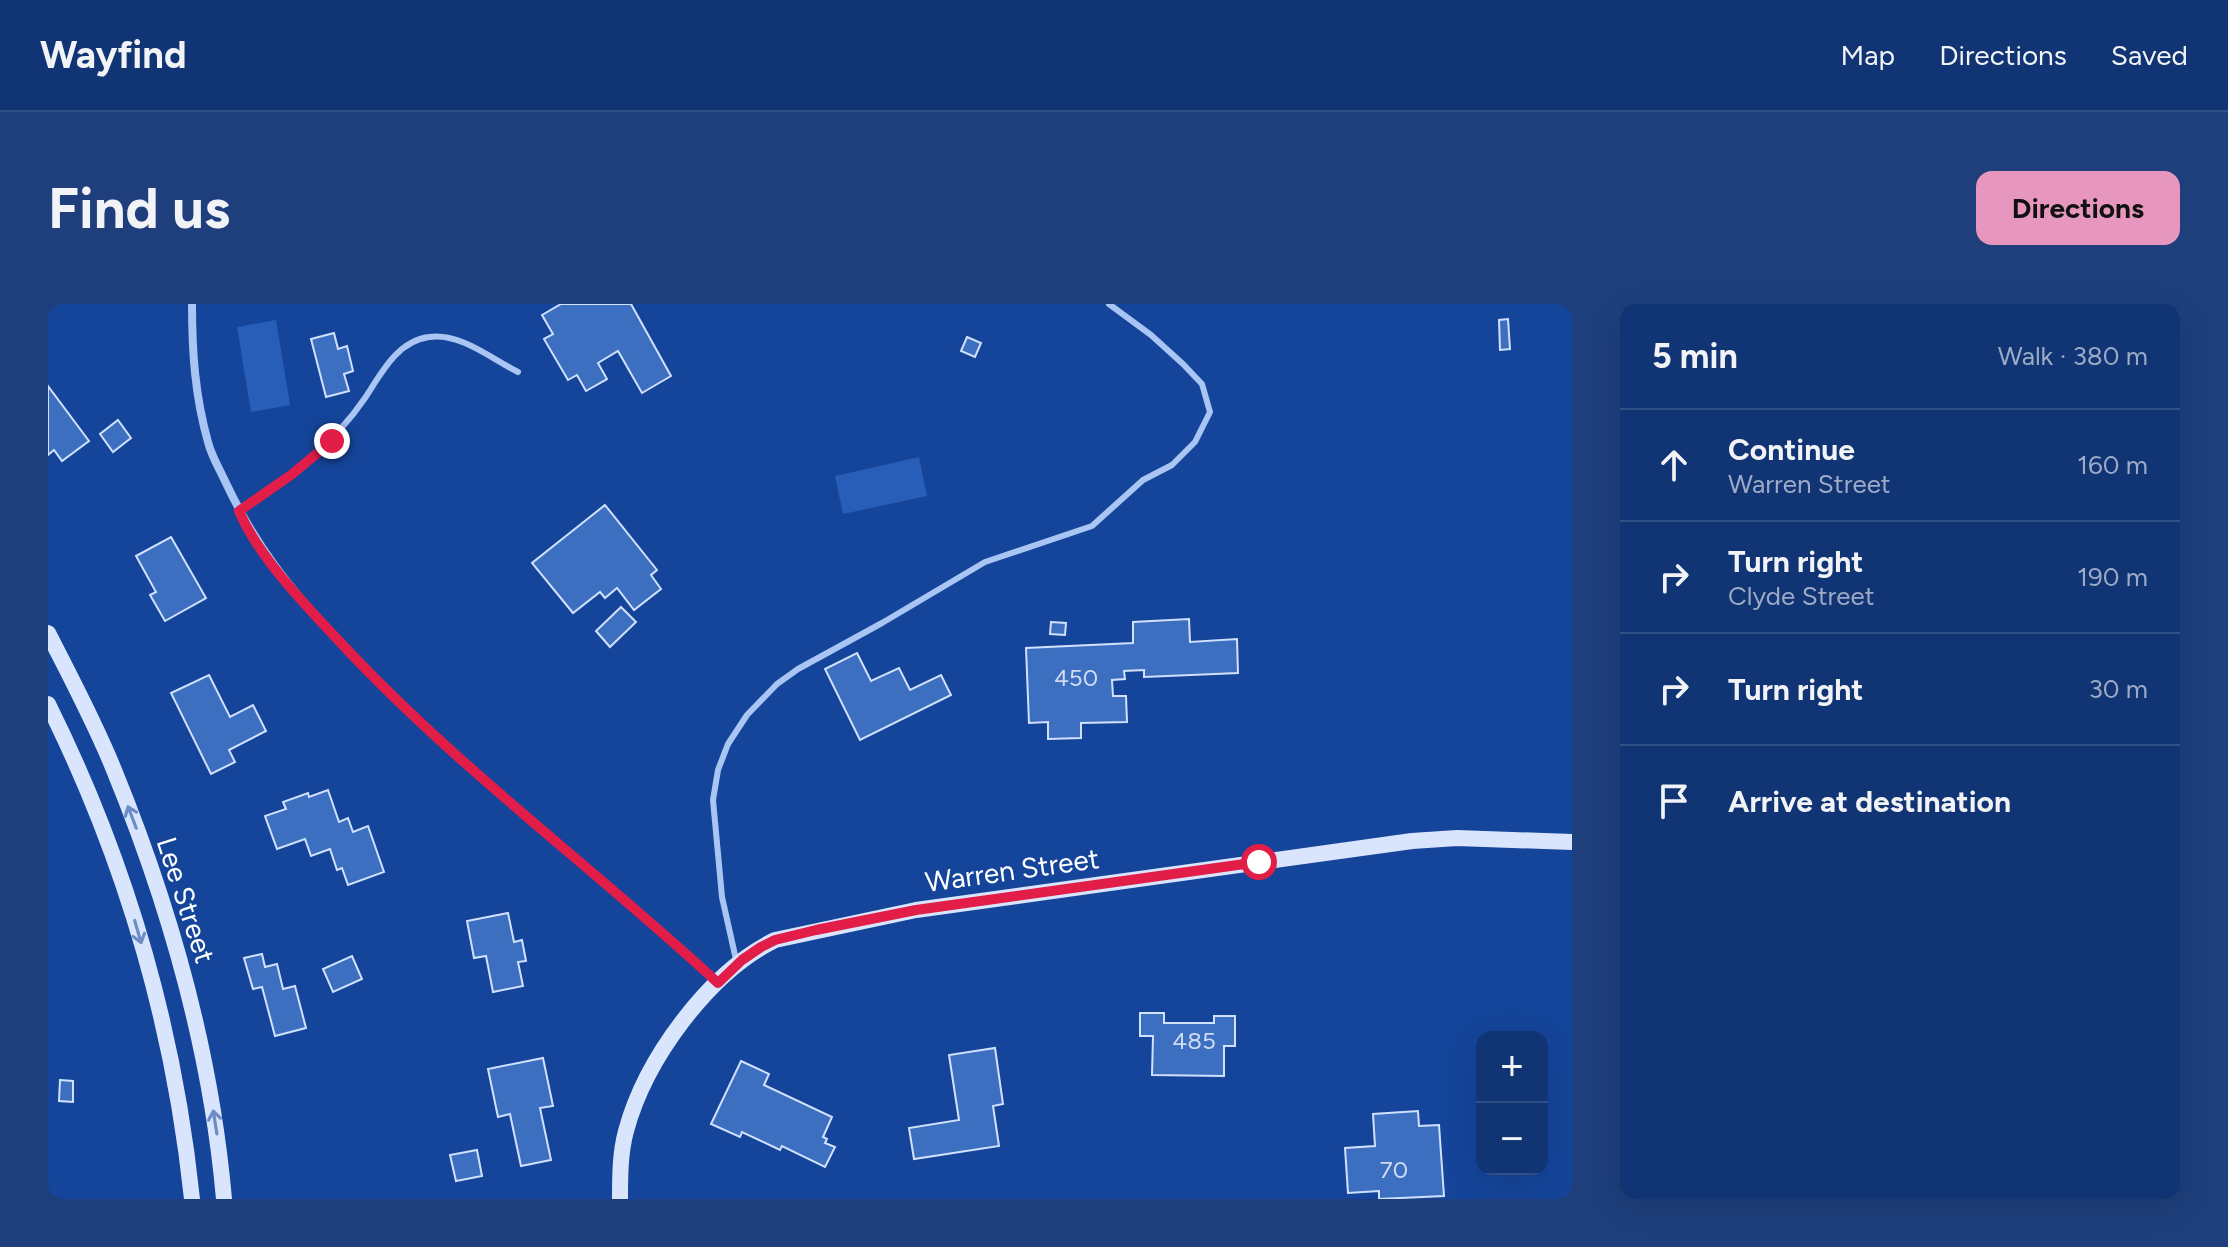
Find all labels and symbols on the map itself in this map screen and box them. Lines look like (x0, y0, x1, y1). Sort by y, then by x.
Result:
route end (314, 423, 350, 459)
house number: 450 (1054, 663, 1098, 692)
one-way arrow (124, 805, 138, 830)
street label: Lee Street (150, 833, 222, 967)
street label: Warren Street (923, 841, 1101, 899)
route start (1241, 844, 1277, 880)
one-way arrow (131, 919, 146, 945)
house number: 485 (1172, 1026, 1216, 1055)
one-way arrow (207, 1109, 222, 1135)
house number: 70 (1380, 1155, 1408, 1184)

